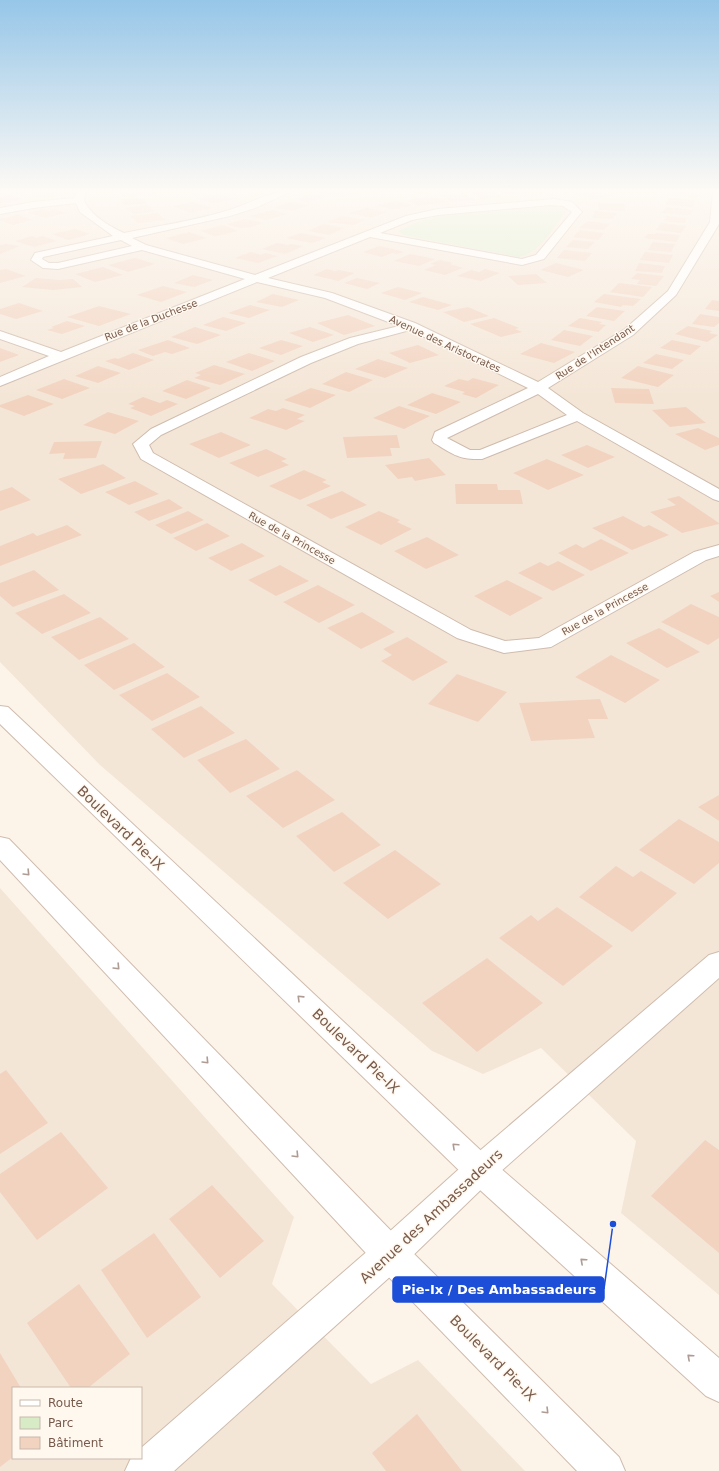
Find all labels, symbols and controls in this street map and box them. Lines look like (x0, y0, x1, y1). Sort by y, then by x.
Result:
street label: Rue de la Duchesse (103, 297, 199, 343)
street label: Avenue des Aristocrates (388, 313, 502, 375)
street label: Rue de l'Intendant (554, 322, 637, 382)
street label: Rue de la Princesse (247, 510, 337, 566)
street label: Rue de la Princesse (560, 581, 650, 637)
street label: Boulevard Pie-IX (74, 782, 168, 874)
one-way arrow (22, 868, 30, 876)
one-way arrow (112, 962, 119, 970)
one-way arrow (297, 996, 305, 1003)
street label: Boulevard Pie-IX (309, 1005, 403, 1097)
one-way arrow (201, 1056, 209, 1064)
one-way arrow (452, 1143, 460, 1151)
street label: Avenue des Ambassadeurs (356, 1146, 506, 1286)
one-way arrow (291, 1150, 299, 1158)
one-way arrow (580, 1258, 588, 1266)
callout: Pie-Ix / Des Ambassadeurs (393, 1277, 604, 1302)
text: Pie-Ix / Des Ambassadeurs (402, 1282, 597, 1297)
street label: Boulevard Pie-IX (447, 1312, 539, 1404)
one-way arrow (687, 1355, 695, 1362)
legend (12, 1387, 142, 1459)
text: Route (48, 1396, 83, 1410)
one-way arrow (541, 1406, 549, 1414)
text: Parc (48, 1416, 73, 1430)
text: Bâtiment (48, 1436, 103, 1450)

